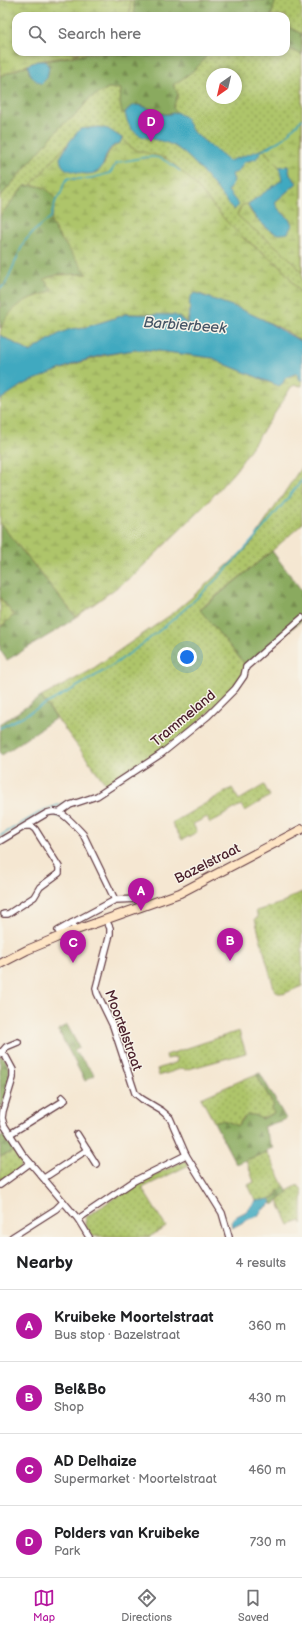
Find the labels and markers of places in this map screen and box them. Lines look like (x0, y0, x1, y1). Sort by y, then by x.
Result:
pin: D (138, 109, 164, 142)
pin: A (128, 878, 154, 911)
pin: B (217, 928, 243, 961)
pin: C (60, 930, 86, 963)

